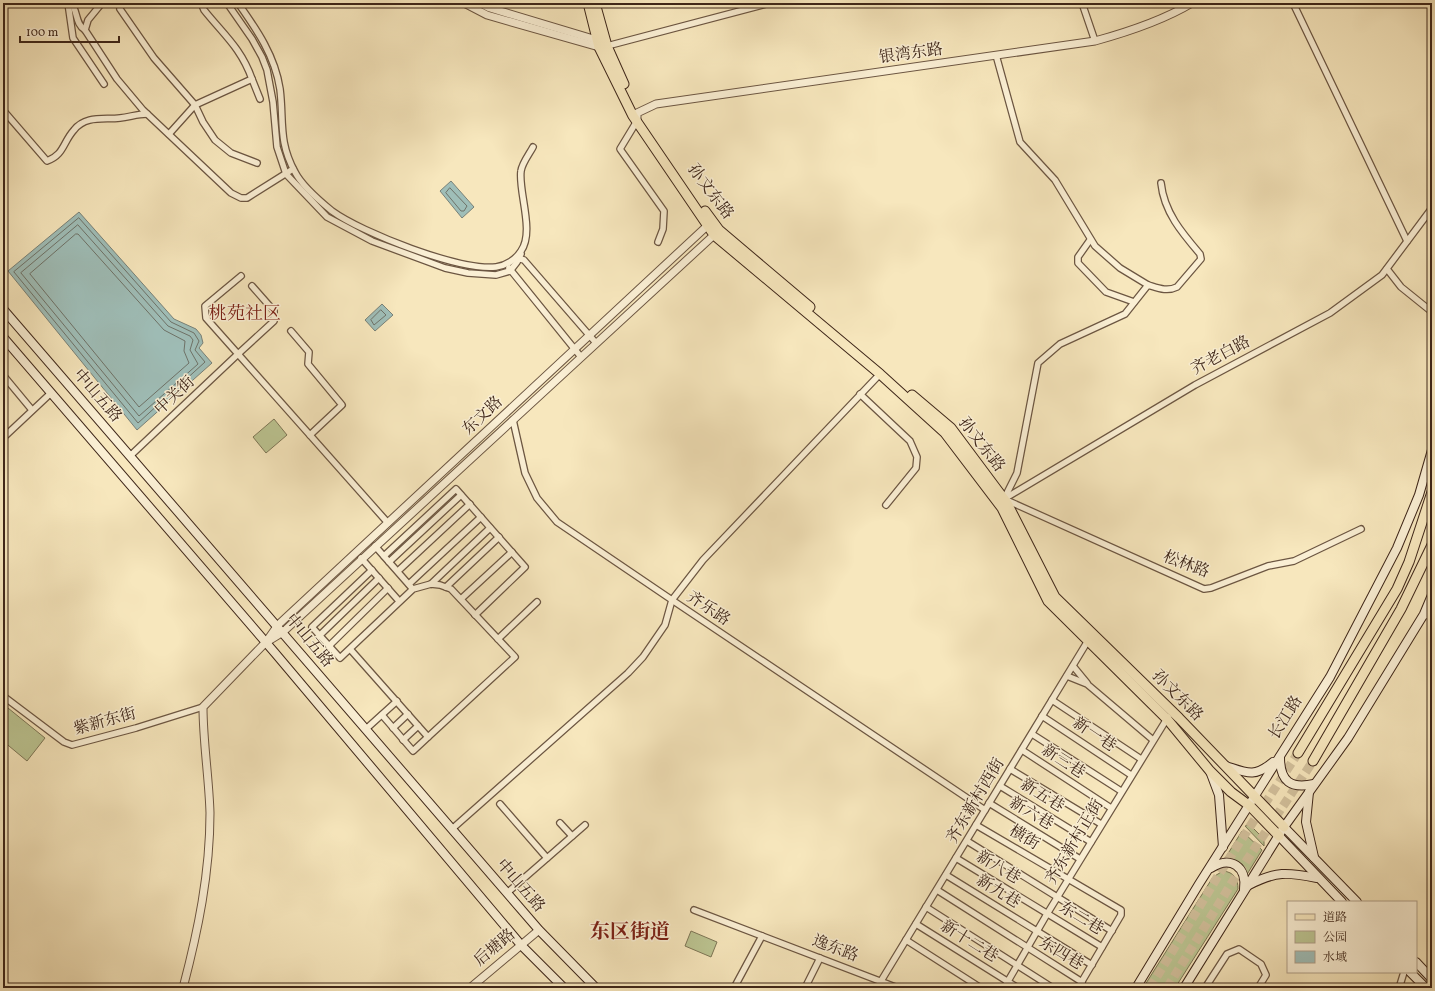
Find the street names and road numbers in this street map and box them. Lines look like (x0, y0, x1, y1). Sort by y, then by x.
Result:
street label: 银湾东路 (878, 39, 944, 69)
street label: 孙文东路 (682, 160, 738, 224)
street label: 齐老白路 (1188, 331, 1254, 381)
street label: 中山五路 (68, 365, 126, 427)
street label: 中关街 (150, 372, 200, 420)
street label: 东文路 (458, 392, 508, 440)
street label: 孙文东路 (953, 413, 1009, 477)
street label: 松林路 (1160, 546, 1212, 584)
street label: 齐乐路 (682, 586, 734, 632)
street label: 中山五路 (280, 609, 338, 673)
street label: 孙文东路 (1147, 666, 1207, 726)
street label: 长江路 (1264, 692, 1308, 744)
street label: 紫新东街 (71, 703, 139, 741)
street label: 新一巷 (1068, 712, 1120, 758)
street label: 新三巷 (1037, 740, 1089, 784)
street label: 齐东新村西街 (942, 754, 1010, 848)
street label: 新五巷 (1016, 774, 1068, 818)
street label: 新六巷 (1005, 792, 1057, 836)
street label: 齐东新村正街 (1041, 795, 1109, 889)
street label: 横街 (1005, 820, 1043, 856)
street label: 新八巷 (972, 846, 1024, 890)
street label: 中山五路 (491, 855, 549, 917)
street label: 新九巷 (972, 870, 1024, 914)
street label: 东二巷 (1055, 897, 1107, 941)
street label: 新十二巷 (936, 916, 1002, 968)
street label: 后塘路 (470, 924, 520, 972)
street label: 逸东路 (809, 930, 861, 968)
street label: 东四巷 (1035, 932, 1087, 976)

